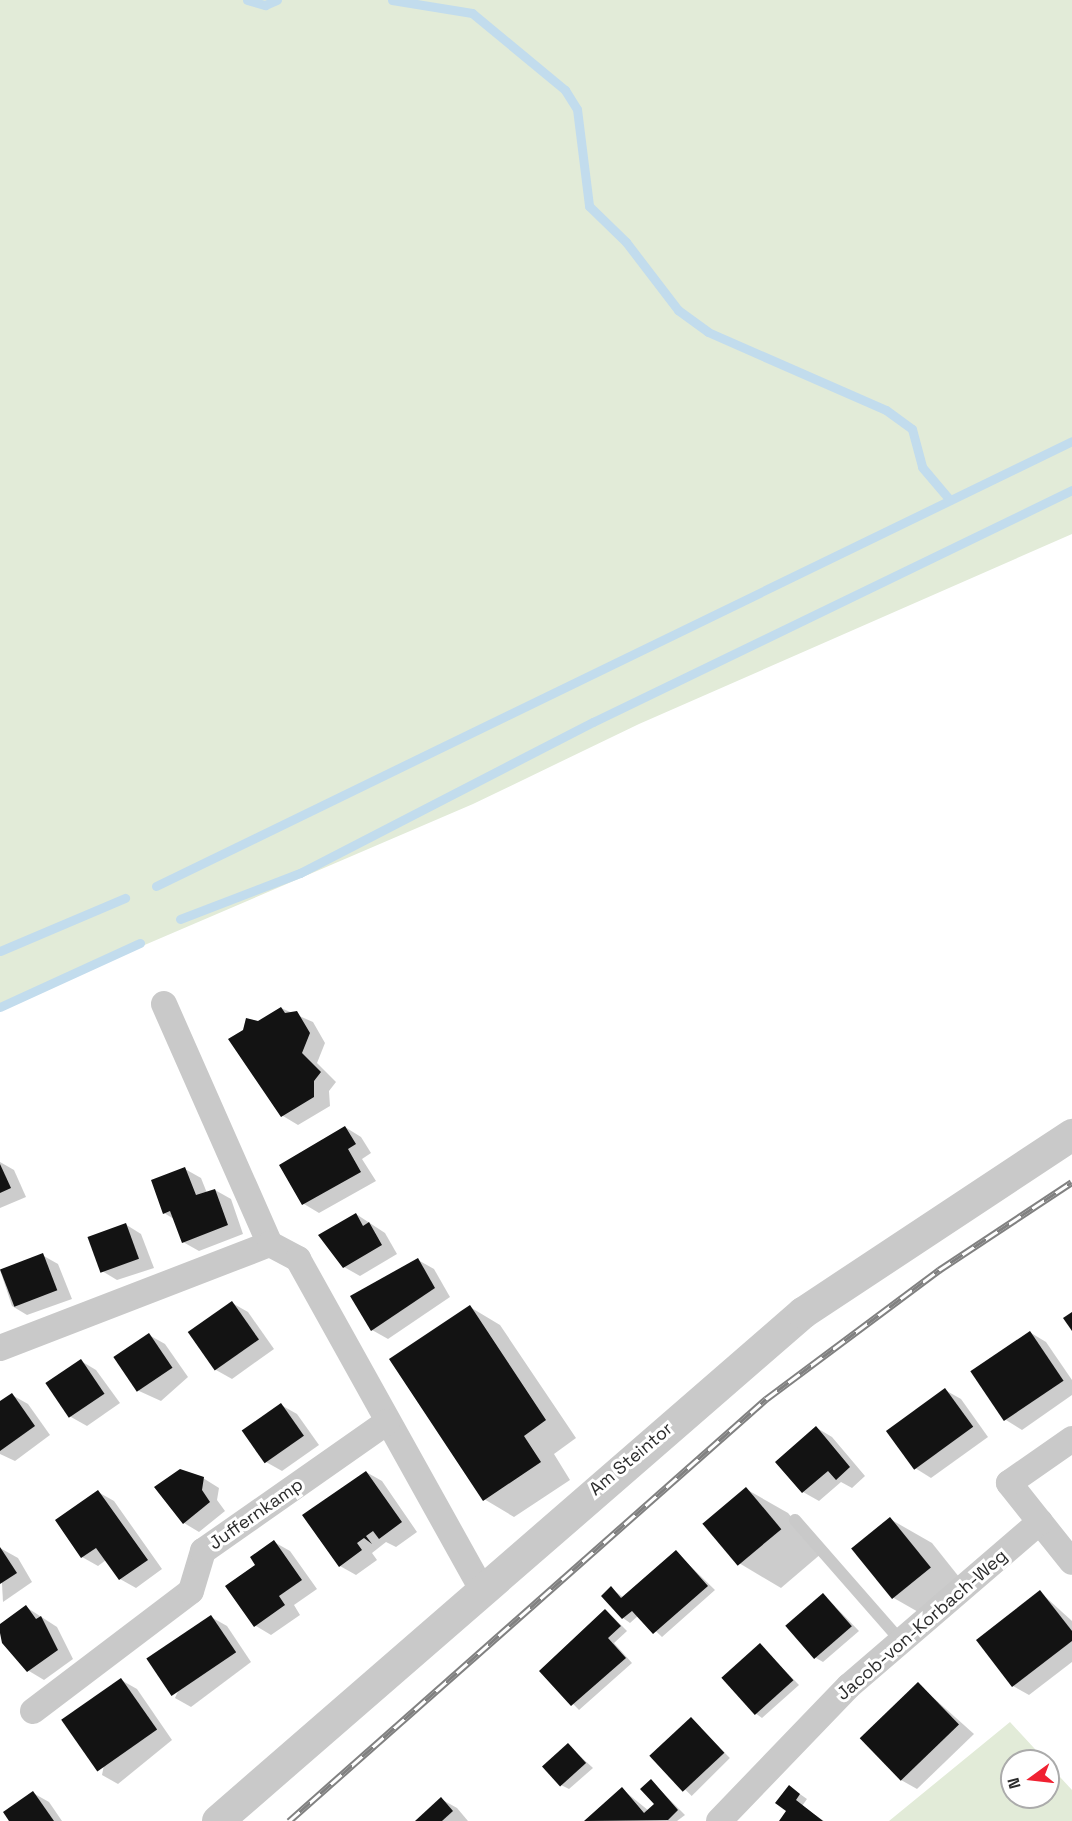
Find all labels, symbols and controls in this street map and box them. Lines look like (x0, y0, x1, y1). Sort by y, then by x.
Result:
street label: Am Steintor (585, 1418, 677, 1500)
street label: Juffernkamp (205, 1474, 307, 1554)
street label: Jacob-von-Korbach-Weg (832, 1545, 1012, 1705)
north arrow (1000, 1749, 1060, 1809)
text: N (1003, 1775, 1026, 1791)

